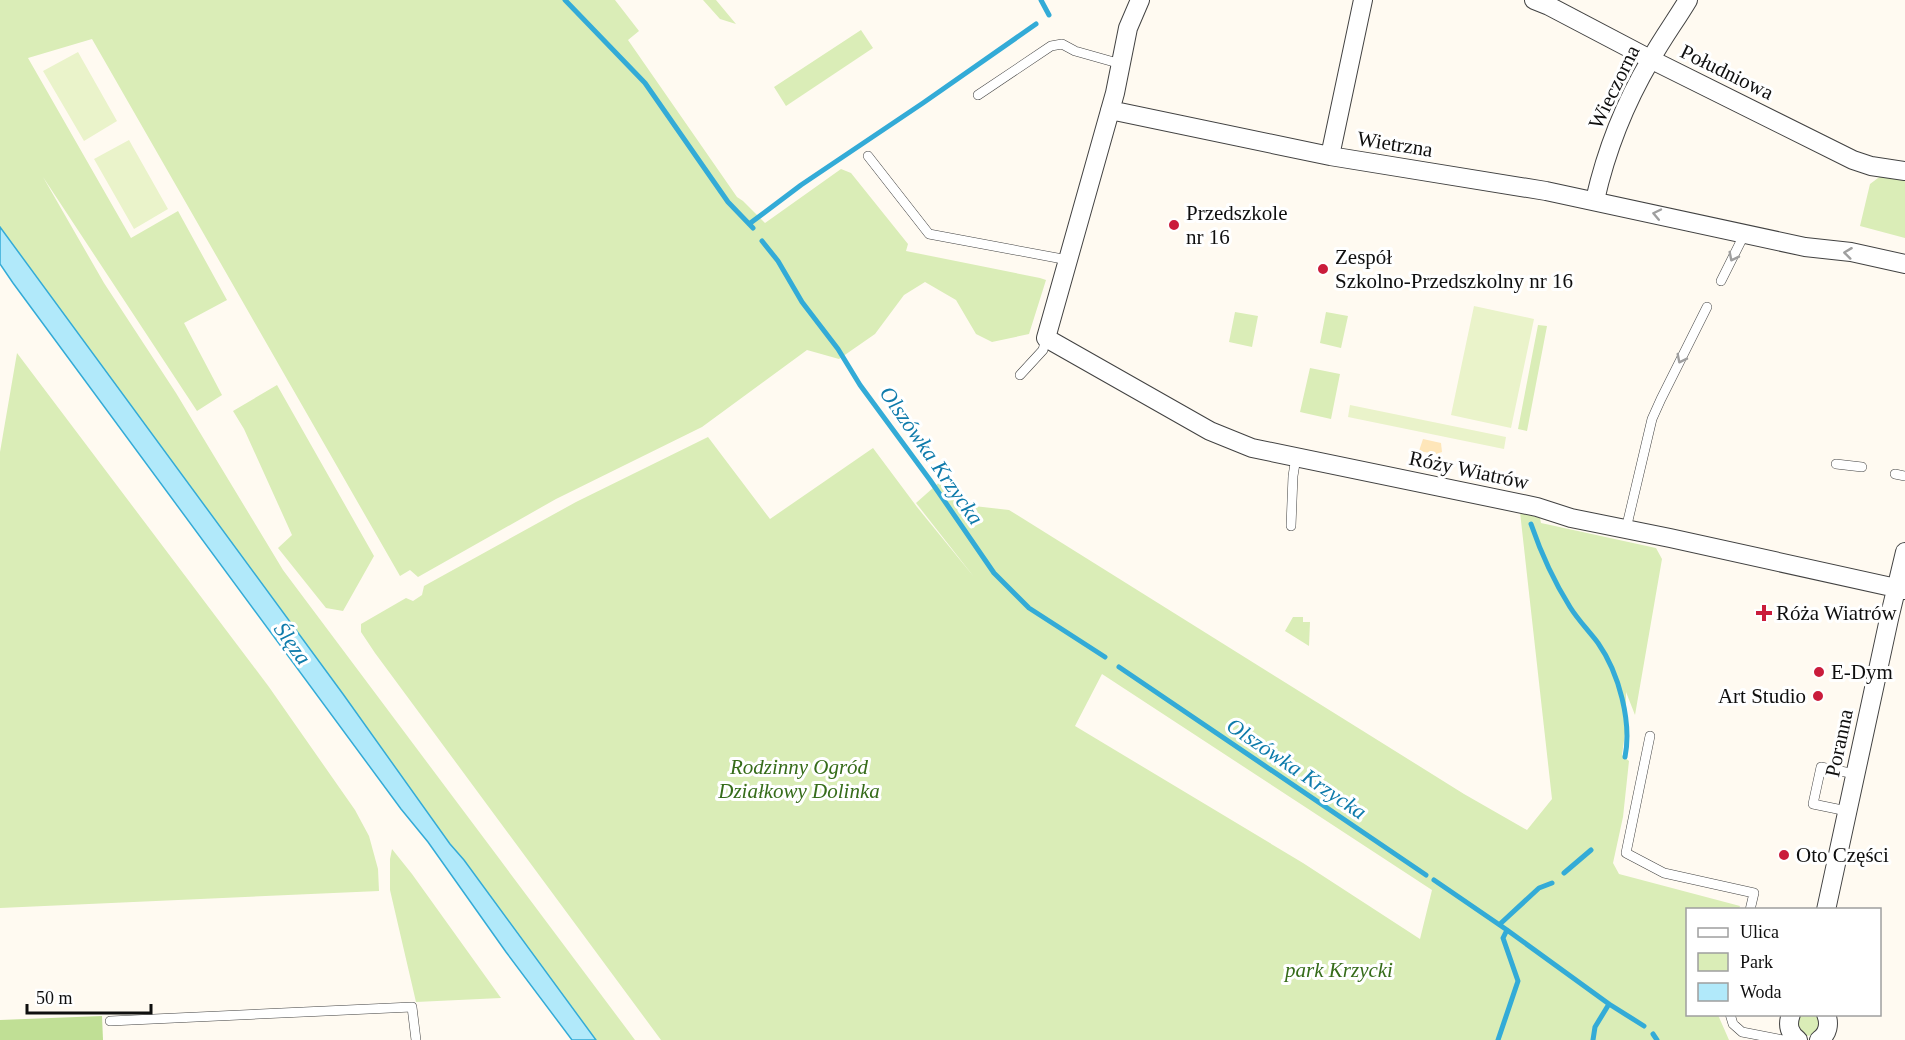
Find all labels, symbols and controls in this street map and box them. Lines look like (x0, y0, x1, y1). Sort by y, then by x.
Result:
street label: Południowa (1677, 39, 1778, 105)
street label: Wieczorna (1583, 41, 1645, 133)
street label: Wietrzna (1356, 126, 1435, 162)
place label: Przedszkole nr 16 (1186, 201, 1287, 249)
one-way arrow (1652, 208, 1662, 221)
marker: Przedszkole nr 16 (1167, 218, 1181, 232)
place label: Zespół Szkolno-Przedszkolny nr 16 (1335, 245, 1573, 293)
one-way arrow (1843, 247, 1852, 259)
one-way arrow (1729, 251, 1741, 262)
marker: Zespół Szkolno-Przedszkolny nr 16 (1316, 262, 1330, 276)
one-way arrow (1677, 353, 1688, 363)
water label: Olszówka Krzycka (875, 381, 989, 529)
street label: Róży Wiatrów (1407, 446, 1532, 495)
place label: Róża Wiatrów (1776, 601, 1897, 625)
marker: Róża Wiatrów (1757, 606, 1771, 620)
water label: Ślęza (269, 617, 316, 669)
place label: E-Dym (1831, 660, 1893, 684)
marker: E-Dym (1812, 665, 1826, 679)
place label: Art Studio (1718, 684, 1806, 708)
marker: Art Studio (1811, 689, 1825, 703)
street label: Poranna (1820, 706, 1858, 779)
water label: Olszówka Krzycka (1222, 712, 1371, 824)
park label: Rodzinny Ogród Działkowy Dolinka (717, 755, 880, 803)
place label: Oto Części (1796, 843, 1889, 867)
marker: Oto Części (1777, 848, 1791, 862)
legend (1686, 908, 1881, 1016)
text: Ulica (1740, 922, 1779, 942)
text: Park (1740, 952, 1773, 972)
park label: park Krzycki (1283, 958, 1393, 982)
scale bar (27, 977, 152, 1015)
text: Woda (1740, 982, 1782, 1002)
text: 50 m (36, 988, 73, 1008)

